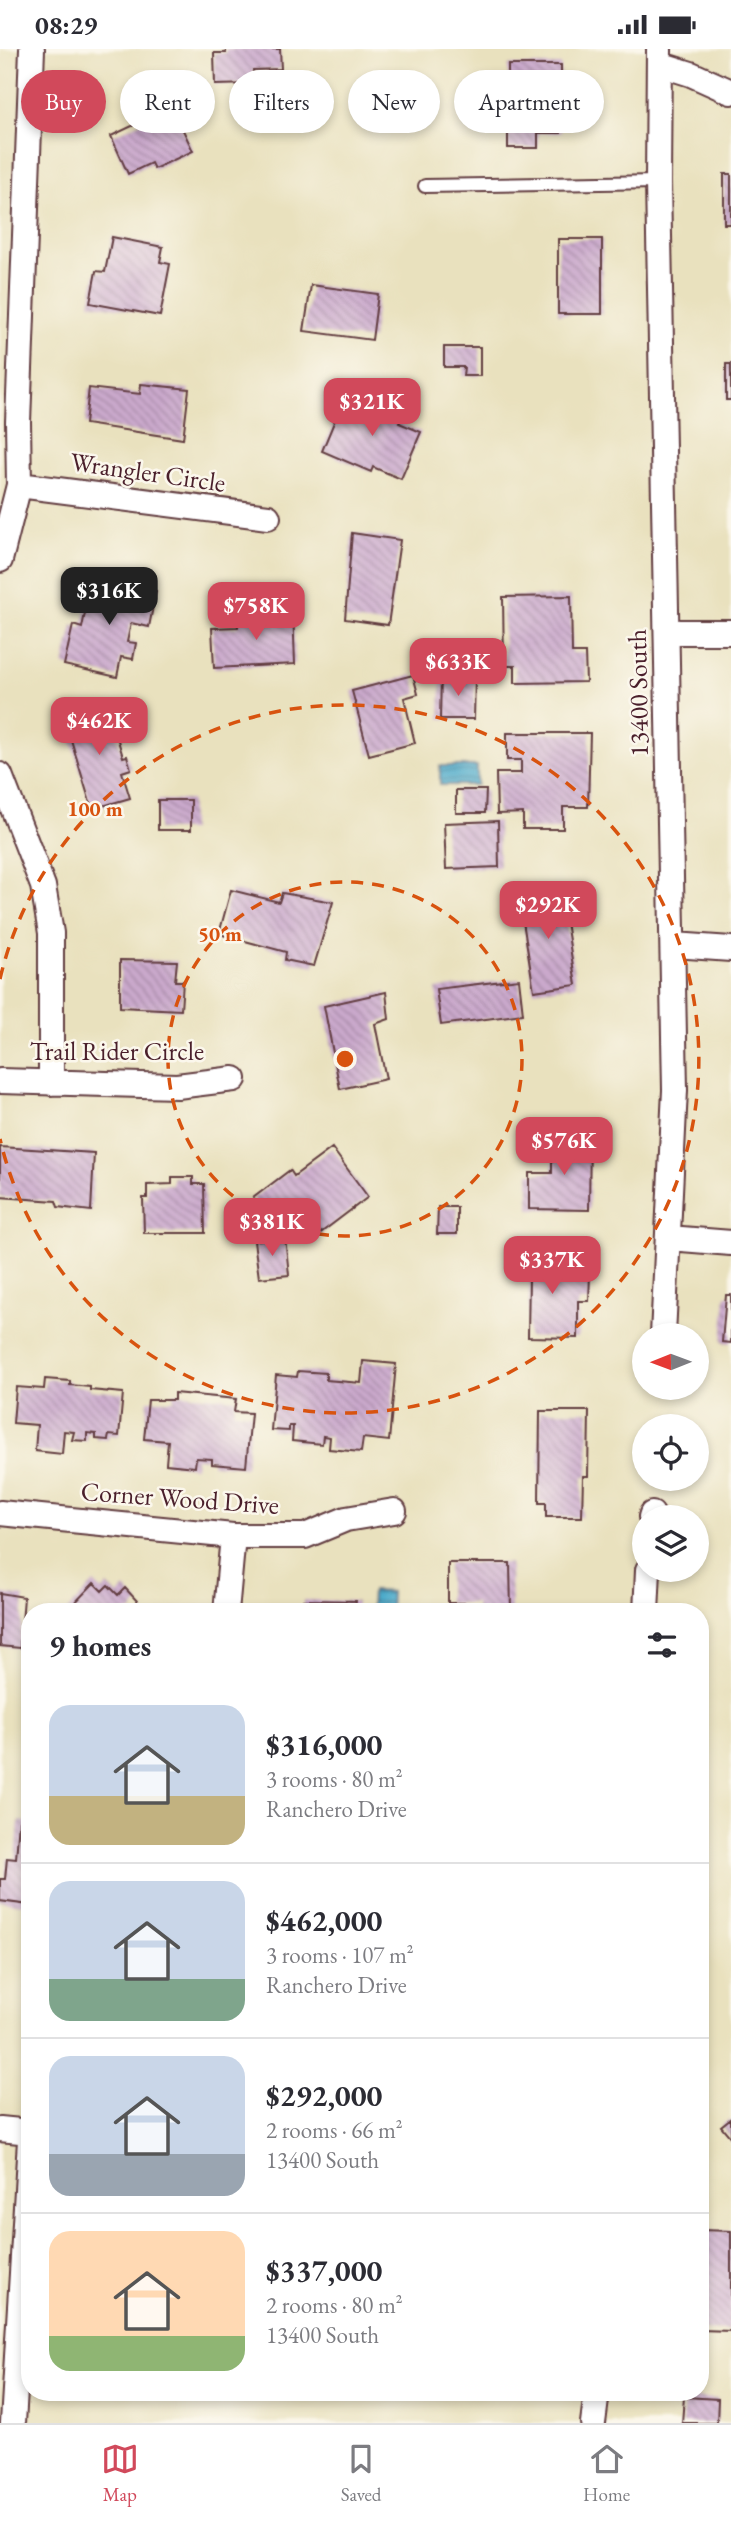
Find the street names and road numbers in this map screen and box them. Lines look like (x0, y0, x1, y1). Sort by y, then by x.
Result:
street label: Wrangler Circle (68, 444, 228, 500)
street label: 13400 South (620, 629, 656, 757)
street label: Trail Rider Circle (30, 1034, 204, 1068)
street label: Corner Wood Drive (80, 1474, 280, 1522)

